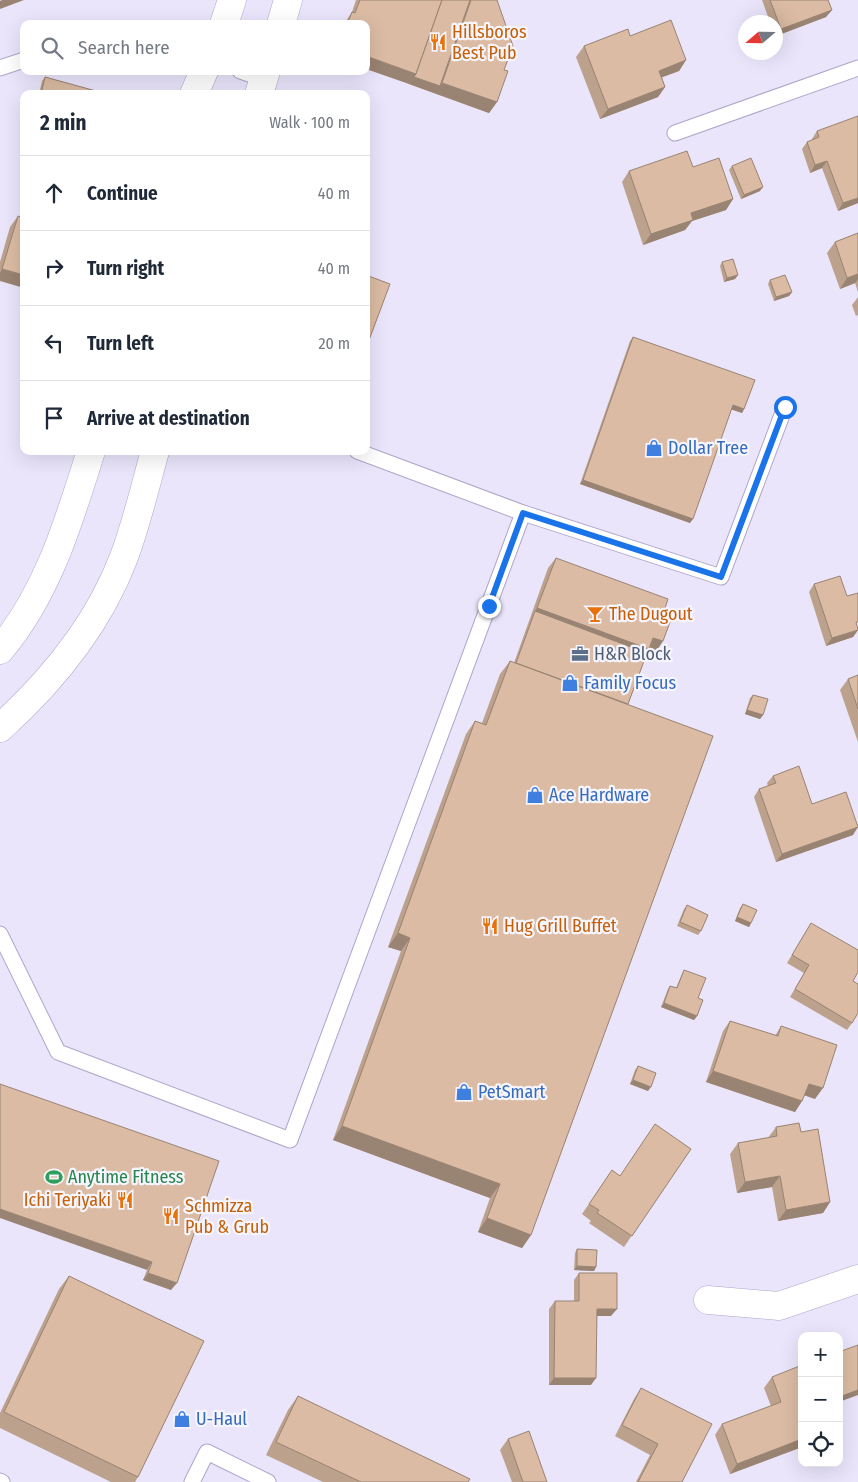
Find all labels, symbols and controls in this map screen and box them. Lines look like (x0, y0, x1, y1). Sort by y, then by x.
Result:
north arrow (738, 15, 783, 60)
search box (20, 20, 370, 75)
place label: Hillsboros Best Pub (452, 21, 527, 64)
restaurant icon: Hillsboros Best Pub (428, 32, 448, 52)
icon: search (38, 34, 66, 62)
text: Search here (78, 36, 170, 59)
text: 2 min (40, 110, 87, 136)
text: Walk · 100 m (269, 113, 350, 132)
icon: ahead (40, 179, 68, 207)
text: Continue (87, 182, 158, 205)
text: 40 m (318, 184, 350, 203)
icon: right (40, 254, 68, 282)
text: Turn right (87, 257, 164, 280)
text: 40 m (318, 259, 350, 278)
icon: left (40, 329, 68, 357)
text: Turn left (87, 332, 154, 355)
text: 20 m (319, 334, 350, 353)
route start (774, 396, 797, 419)
icon: arrive (40, 404, 68, 432)
text: Arrive at destination (87, 407, 250, 430)
place label: Dollar Tree (668, 437, 748, 459)
shop icon: Dollar Tree (644, 438, 664, 458)
route end (478, 595, 501, 618)
place label: The Dugout (609, 603, 693, 625)
bar icon: The Dugout (585, 604, 605, 624)
place label: H&R Block (594, 643, 672, 665)
office icon: H&R Block (570, 644, 590, 664)
place label: Family Focus (584, 672, 677, 694)
shop icon: Family Focus (560, 673, 580, 693)
place label: Ace Hardware (549, 784, 649, 806)
shop icon: Ace Hardware (525, 785, 545, 805)
place label: Hug Grill Buffet (504, 915, 617, 937)
restaurant icon: Hug Grill Buffet (480, 916, 500, 936)
place label: PetSmart (478, 1081, 546, 1103)
shop icon: PetSmart (454, 1082, 474, 1102)
place label: Anytime Fitness (68, 1166, 184, 1188)
sports icon: Anytime Fitness (44, 1167, 64, 1187)
place label: Ichi Teriyaki (24, 1189, 111, 1211)
restaurant icon: Ichi Teriyaki (115, 1190, 135, 1210)
place label: Schmizza Pub & Grub (185, 1195, 269, 1238)
restaurant icon: Schmizza Pub & Grub (161, 1206, 181, 1226)
map controls (798, 1332, 843, 1467)
button: + (798, 1332, 843, 1377)
button: − (798, 1377, 843, 1422)
place label: U-Haul (196, 1408, 247, 1430)
shop icon: U-Haul (172, 1409, 192, 1429)
button: locate (798, 1422, 843, 1467)

